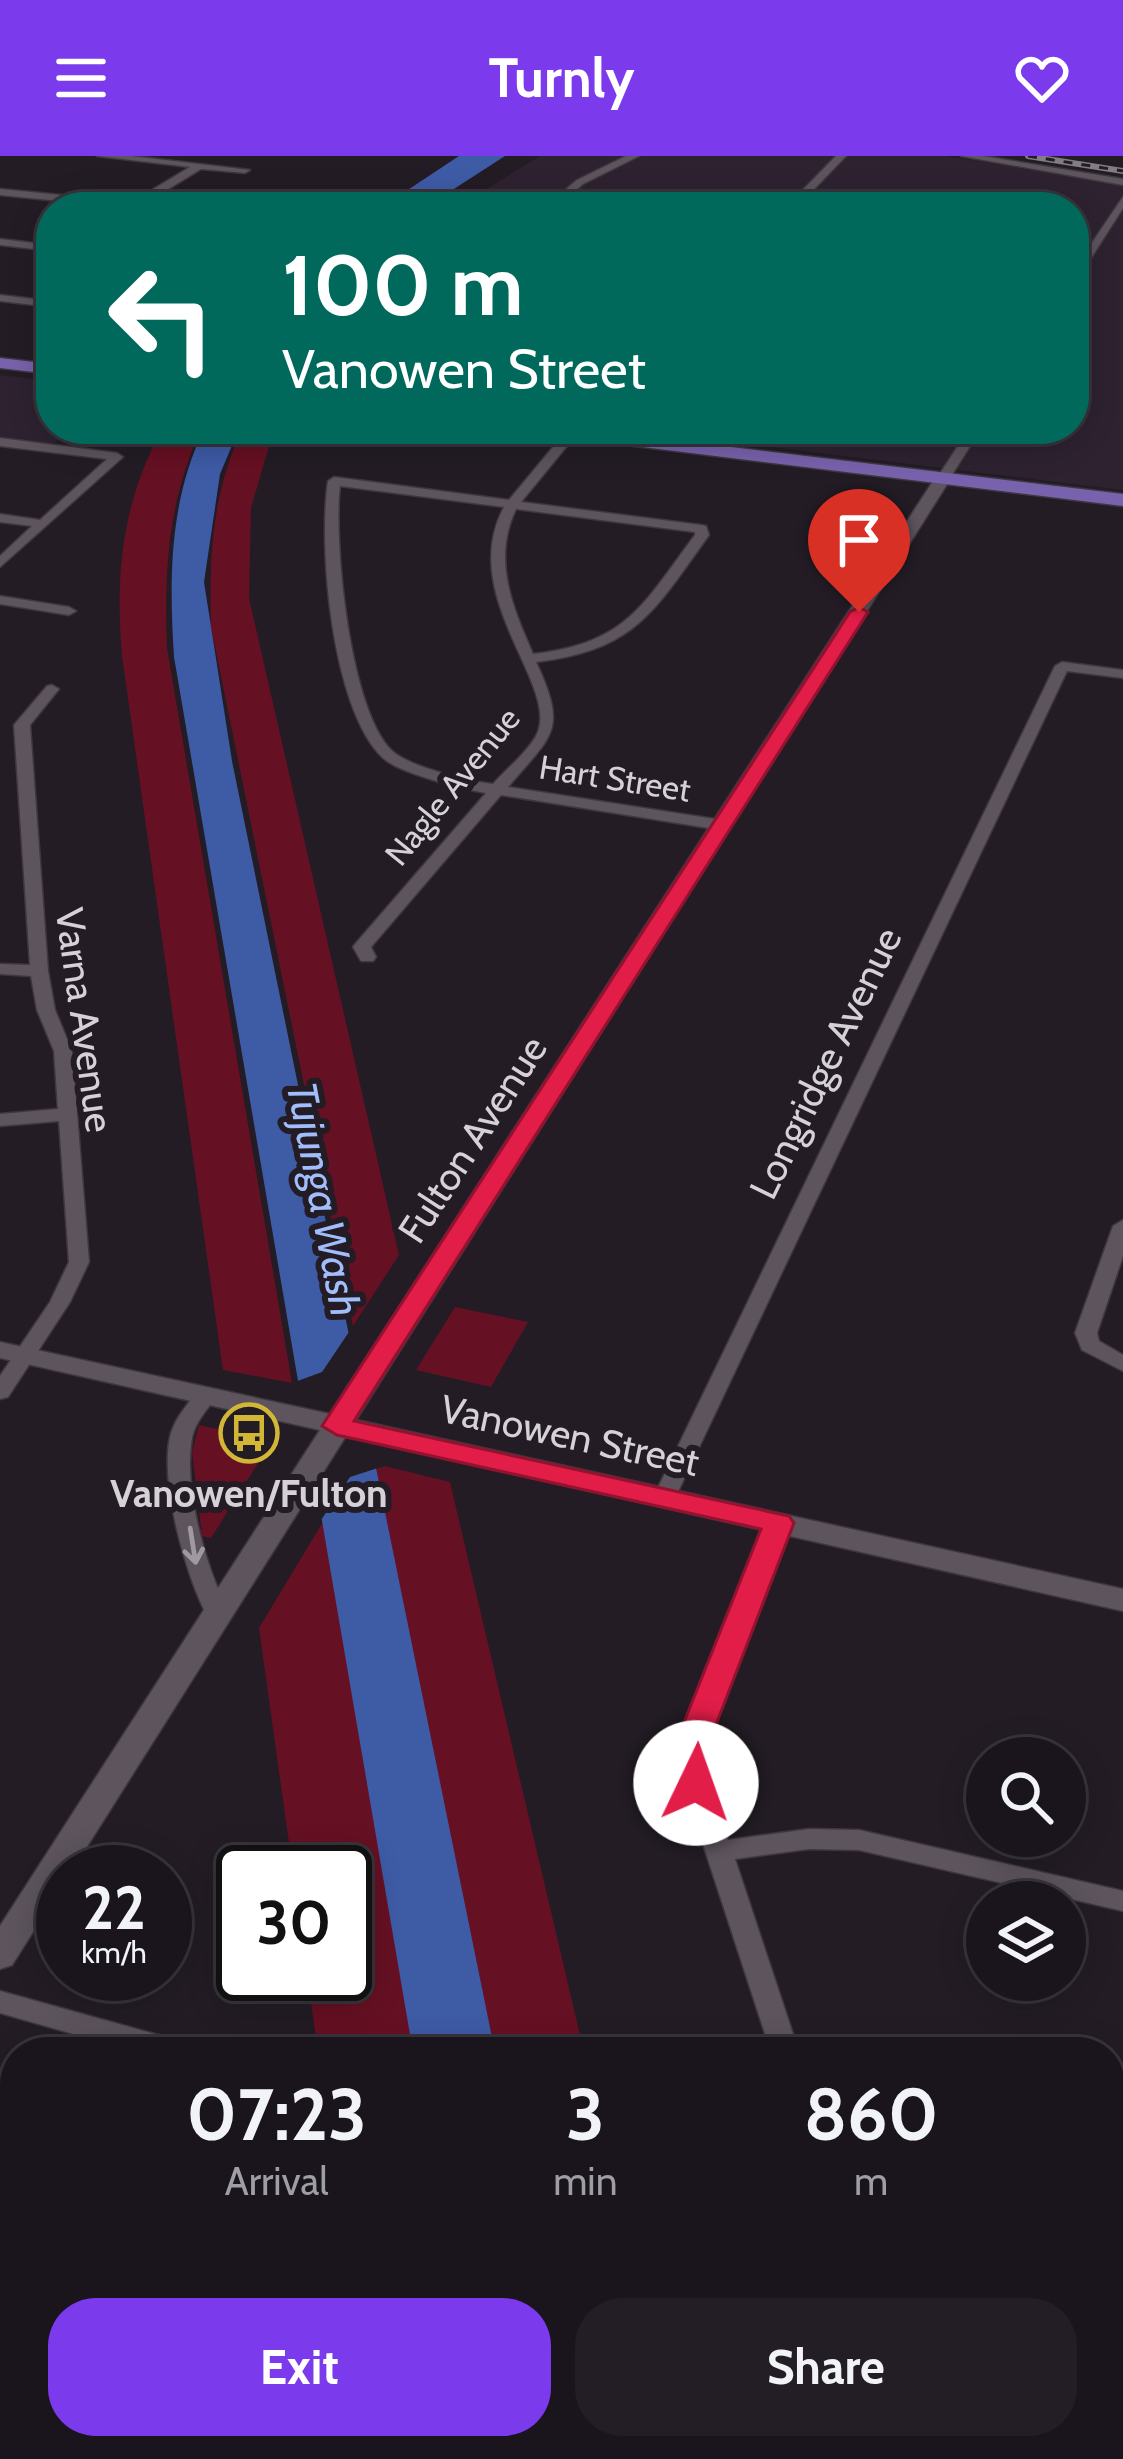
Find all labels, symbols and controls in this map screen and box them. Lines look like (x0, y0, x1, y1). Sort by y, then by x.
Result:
icon: menu (48, 45, 114, 111)
text: Turnly (489, 45, 634, 111)
icon: heart (1009, 45, 1075, 111)
text: 100 m (282, 234, 524, 336)
icon: left (84, 240, 240, 396)
text: Vanowen Street (282, 336, 646, 402)
pin (808, 489, 910, 612)
icon: arrive (826, 507, 892, 573)
street label: Nagle Avenue (376, 699, 528, 873)
street label: Hart Street (537, 746, 693, 810)
street label: Varna Avenue (45, 905, 125, 1135)
street label: Longridge Avenue (739, 919, 911, 1207)
street label: Fulton Avenue (387, 1027, 557, 1251)
water label: Tujunga Wash (276, 1078, 372, 1320)
street label: Vanowen Street (436, 1384, 704, 1486)
bus stop icon: Vanowen/Fulton (218, 1402, 280, 1464)
place label: Vanowen/Fulton (110, 1469, 388, 1517)
one-way arrow (182, 1525, 205, 1564)
position arrow (633, 1720, 759, 1846)
map controls (966, 1737, 1086, 2001)
button: search (966, 1737, 1086, 1857)
speed limit sign: 30 (216, 1845, 372, 2001)
text: 22 (82, 1871, 146, 1944)
button: layers (966, 1881, 1086, 2001)
text: km/h (81, 1934, 147, 1971)
text: 07:23 (186, 2071, 367, 2158)
text: 3 (566, 2071, 605, 2158)
text: 860 (804, 2071, 939, 2158)
text: Arrival (225, 2157, 328, 2205)
text: min (553, 2157, 617, 2205)
text: m (854, 2157, 888, 2205)
button: Exit (48, 2298, 551, 2436)
button: Share (575, 2298, 1077, 2436)

